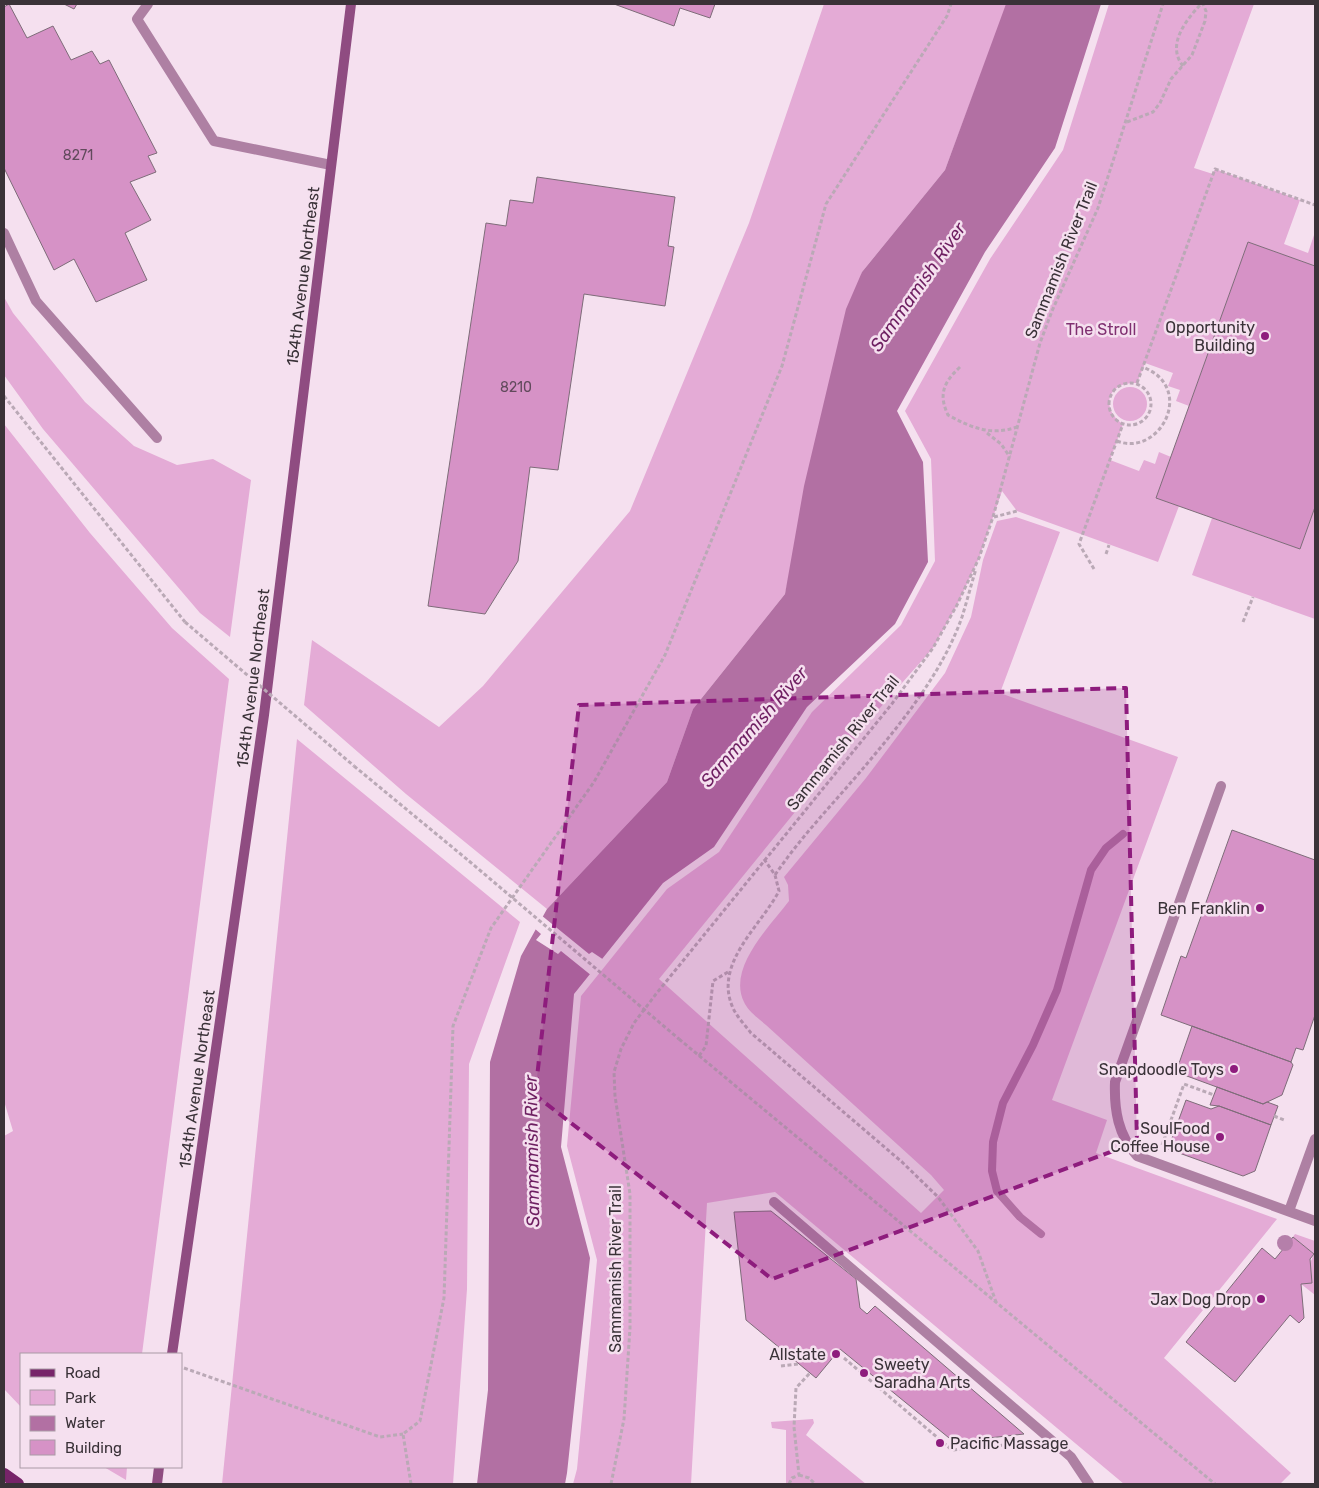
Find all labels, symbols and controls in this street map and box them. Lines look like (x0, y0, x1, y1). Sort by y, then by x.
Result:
house number: 8271 (63, 147, 93, 164)
street label: Sammamish River Trail (1021, 179, 1101, 341)
street label: 154th Avenue Northeast (283, 185, 323, 367)
water label: Sammamish River (865, 218, 971, 356)
place label: Opportunity Building (1165, 318, 1255, 355)
park label: The Stroll (1066, 320, 1136, 339)
marker: Opportunity Building (1259, 330, 1271, 342)
house number: 8210 (500, 379, 532, 396)
street label: 154th Avenue Northeast (233, 587, 273, 769)
water label: Sammamish River (696, 662, 813, 792)
street label: Sammamish River Trail (783, 672, 903, 814)
place label: Ben Franklin (1157, 899, 1250, 918)
marker: Ben Franklin (1254, 902, 1266, 914)
street label: 154th Avenue Northeast (175, 988, 219, 1170)
place label: Snapdoodle Toys (1099, 1060, 1224, 1079)
marker: Snapdoodle Toys (1228, 1063, 1240, 1075)
water label: Sammamish River (520, 1074, 544, 1227)
place label: SoulFood Coffee House (1110, 1119, 1210, 1156)
marker: SoulFood Coffee House (1214, 1131, 1226, 1143)
street label: Sammamish River Trail (606, 1185, 625, 1353)
place label: Jax Dog Drop (1150, 1290, 1251, 1309)
marker: Jax Dog Drop (1255, 1293, 1267, 1305)
place label: Allstate (769, 1345, 826, 1364)
marker: Allstate (830, 1348, 842, 1360)
legend (20, 1353, 182, 1468)
place label: Sweety Saradha Arts (874, 1355, 970, 1392)
text: Road (65, 1364, 101, 1382)
marker: Sweety Saradha Arts (858, 1367, 870, 1379)
text: Park (65, 1389, 96, 1407)
text: Water (65, 1414, 105, 1432)
place label: Pacific Massage (950, 1434, 1068, 1453)
marker: Pacific Massage (934, 1437, 946, 1449)
text: Building (65, 1439, 122, 1457)

